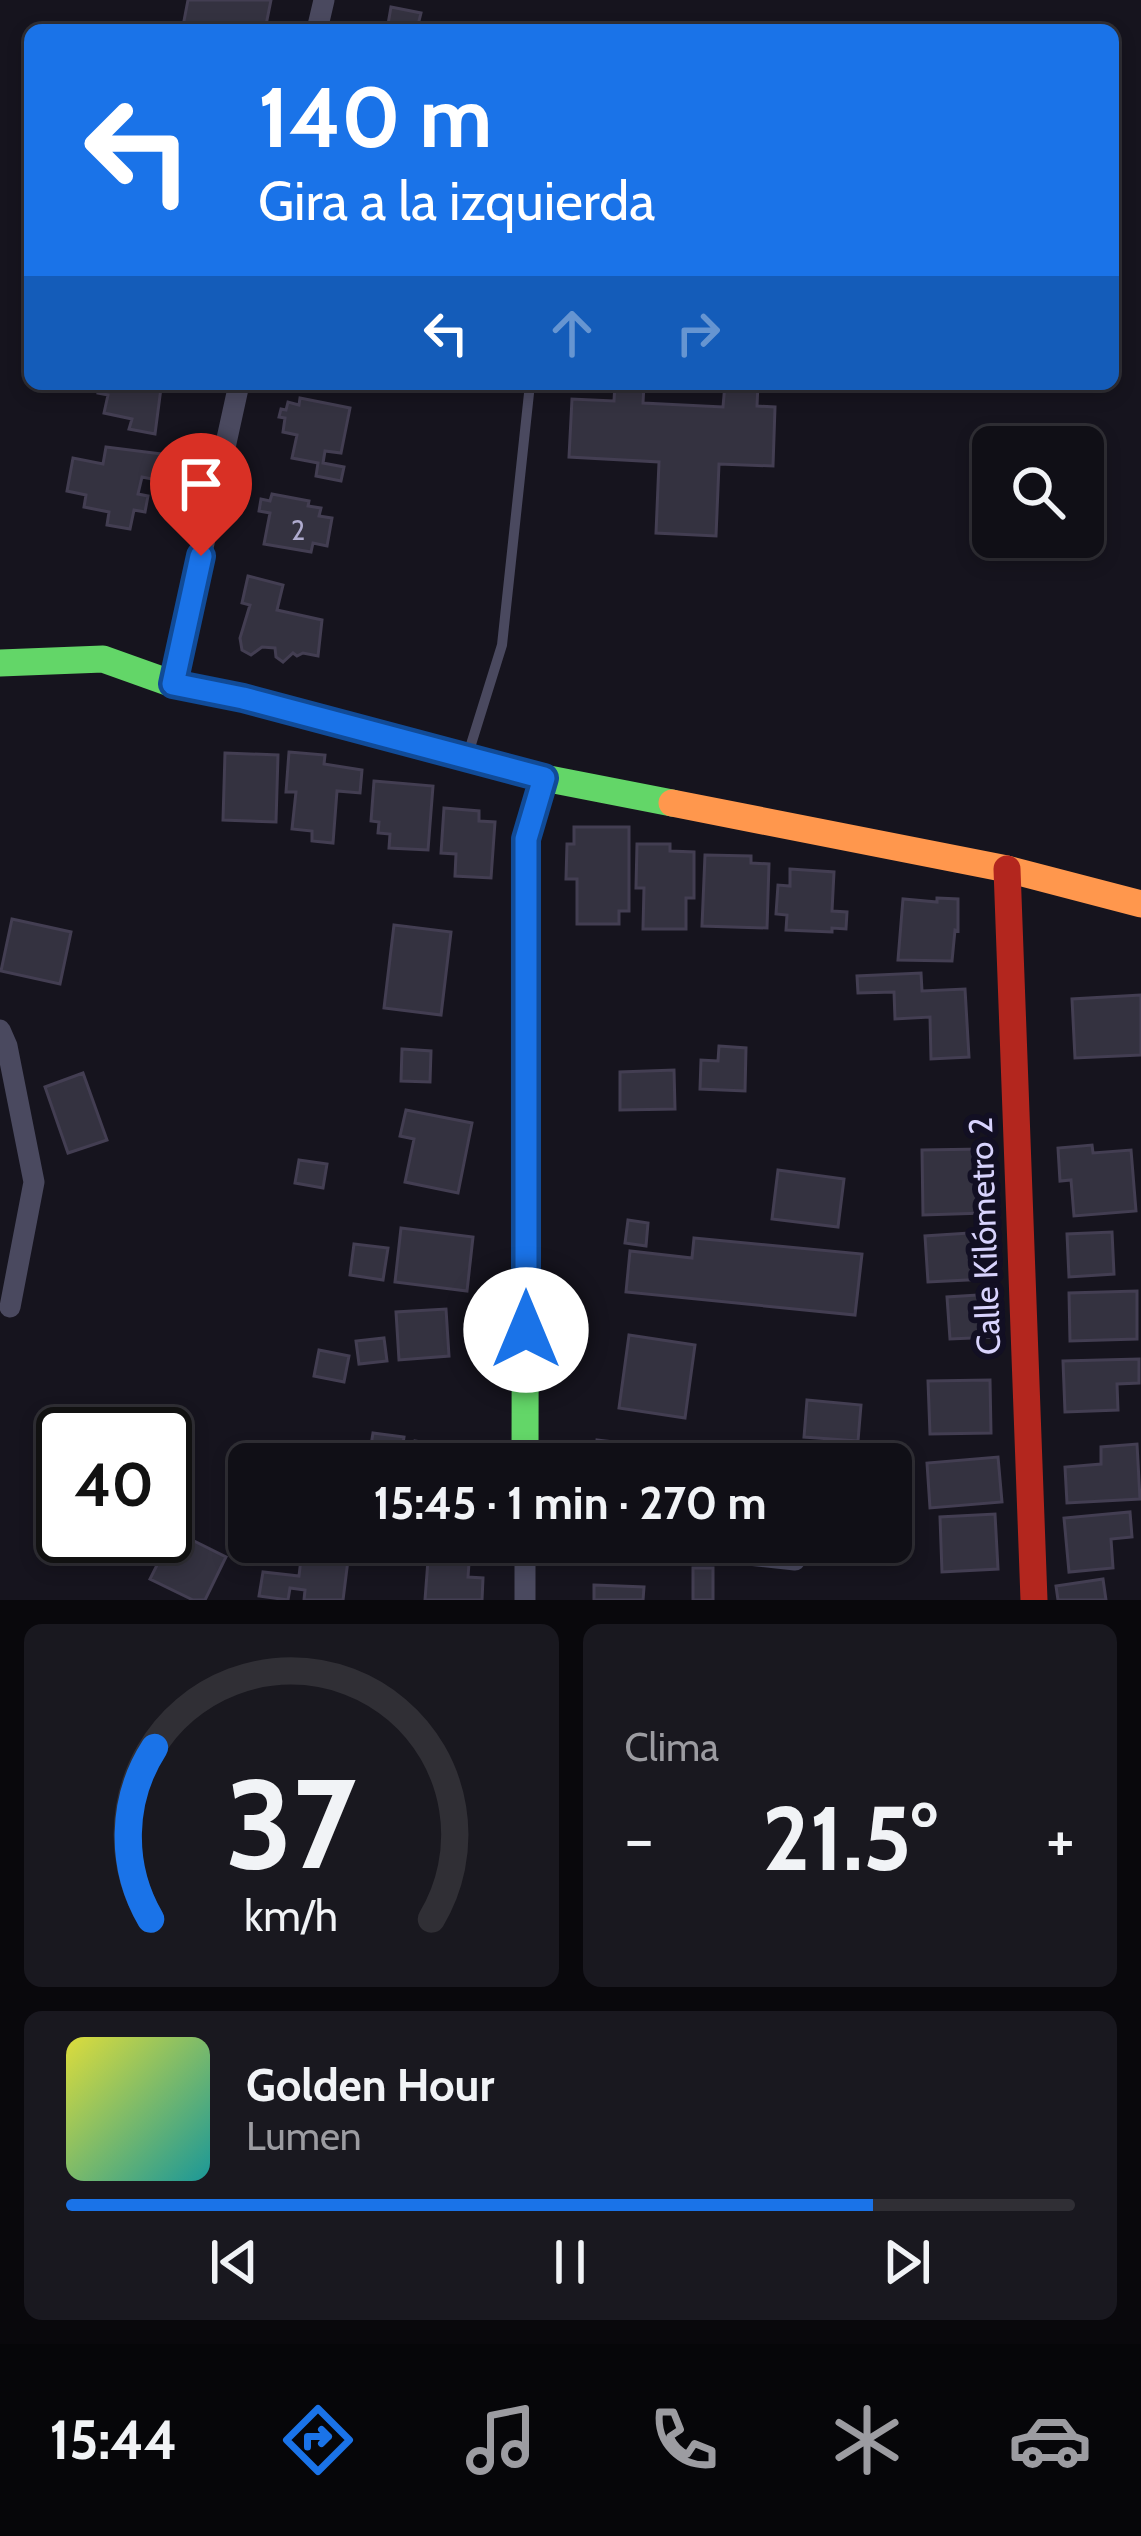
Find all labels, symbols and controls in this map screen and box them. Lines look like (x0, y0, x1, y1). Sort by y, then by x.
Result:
text: 140 m (258, 66, 492, 168)
icon: left (60, 72, 216, 228)
text: Gira a la izquierda (258, 168, 655, 234)
icon: left (413, 300, 479, 366)
icon: ahead (539, 300, 605, 366)
icon: right (665, 300, 731, 366)
map controls (972, 426, 1104, 558)
button: search (972, 426, 1104, 558)
pin (150, 433, 252, 556)
icon: arrive (168, 451, 234, 517)
house number: 2 (291, 514, 305, 547)
street label: Calle Kilómetro 2 (960, 1116, 1008, 1356)
position arrow (463, 1267, 589, 1393)
speed limit sign: 40 (36, 1407, 192, 1563)
text: 15:45 · 1 min · 270 m (373, 1476, 767, 1530)
text: Clima (625, 1723, 719, 1771)
text: 37 (226, 1748, 357, 1899)
text: 21.5° (762, 1783, 937, 1893)
text: − (625, 1798, 654, 1879)
text: + (1046, 1798, 1075, 1879)
text: km/h (244, 1889, 338, 1941)
text: Golden Hour (246, 2058, 494, 2112)
text: Lumen (246, 2112, 362, 2160)
icon: previous (201, 2229, 267, 2295)
icon: pause (537, 2229, 603, 2295)
icon: next (874, 2229, 940, 2295)
icon: directions (276, 2398, 360, 2482)
icon: music (459, 2398, 543, 2482)
icon: phone (642, 2398, 726, 2482)
icon: climate (825, 2398, 909, 2482)
icon: car (1008, 2398, 1092, 2482)
text: 15:44 (49, 2407, 177, 2473)

